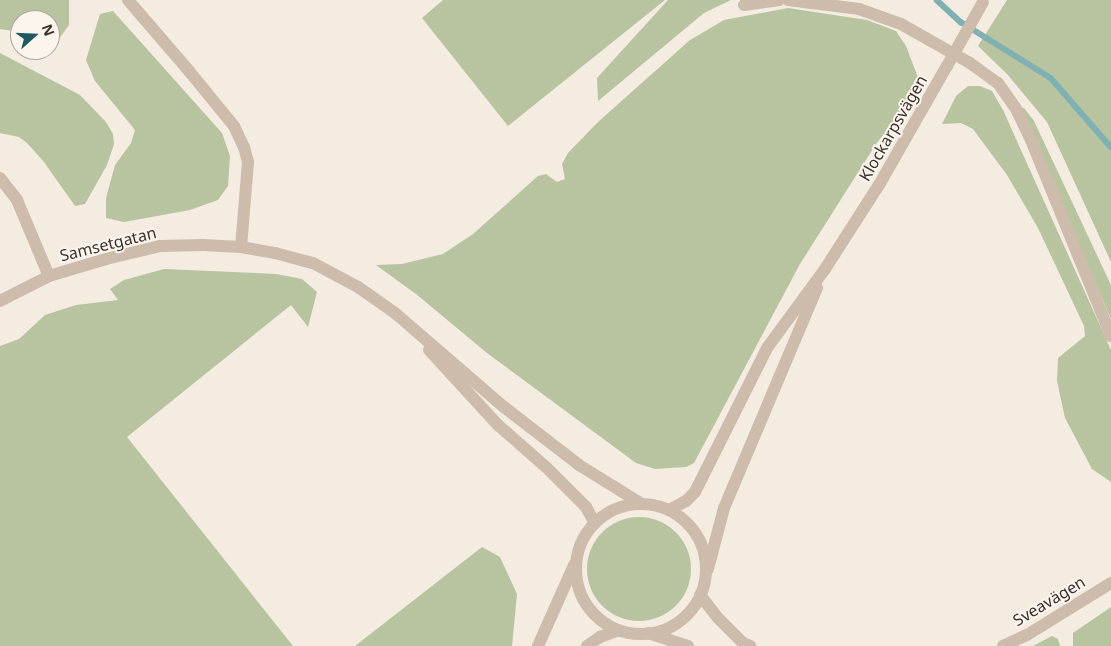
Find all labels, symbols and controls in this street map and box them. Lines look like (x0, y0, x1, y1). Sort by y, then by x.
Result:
north arrow (10, 10, 60, 60)
text: N (38, 21, 59, 39)
street label: Klockarpsvägen (855, 72, 931, 184)
street label: Samsetgatan (58, 223, 158, 265)
street label: Sveavägen (1009, 572, 1089, 630)

